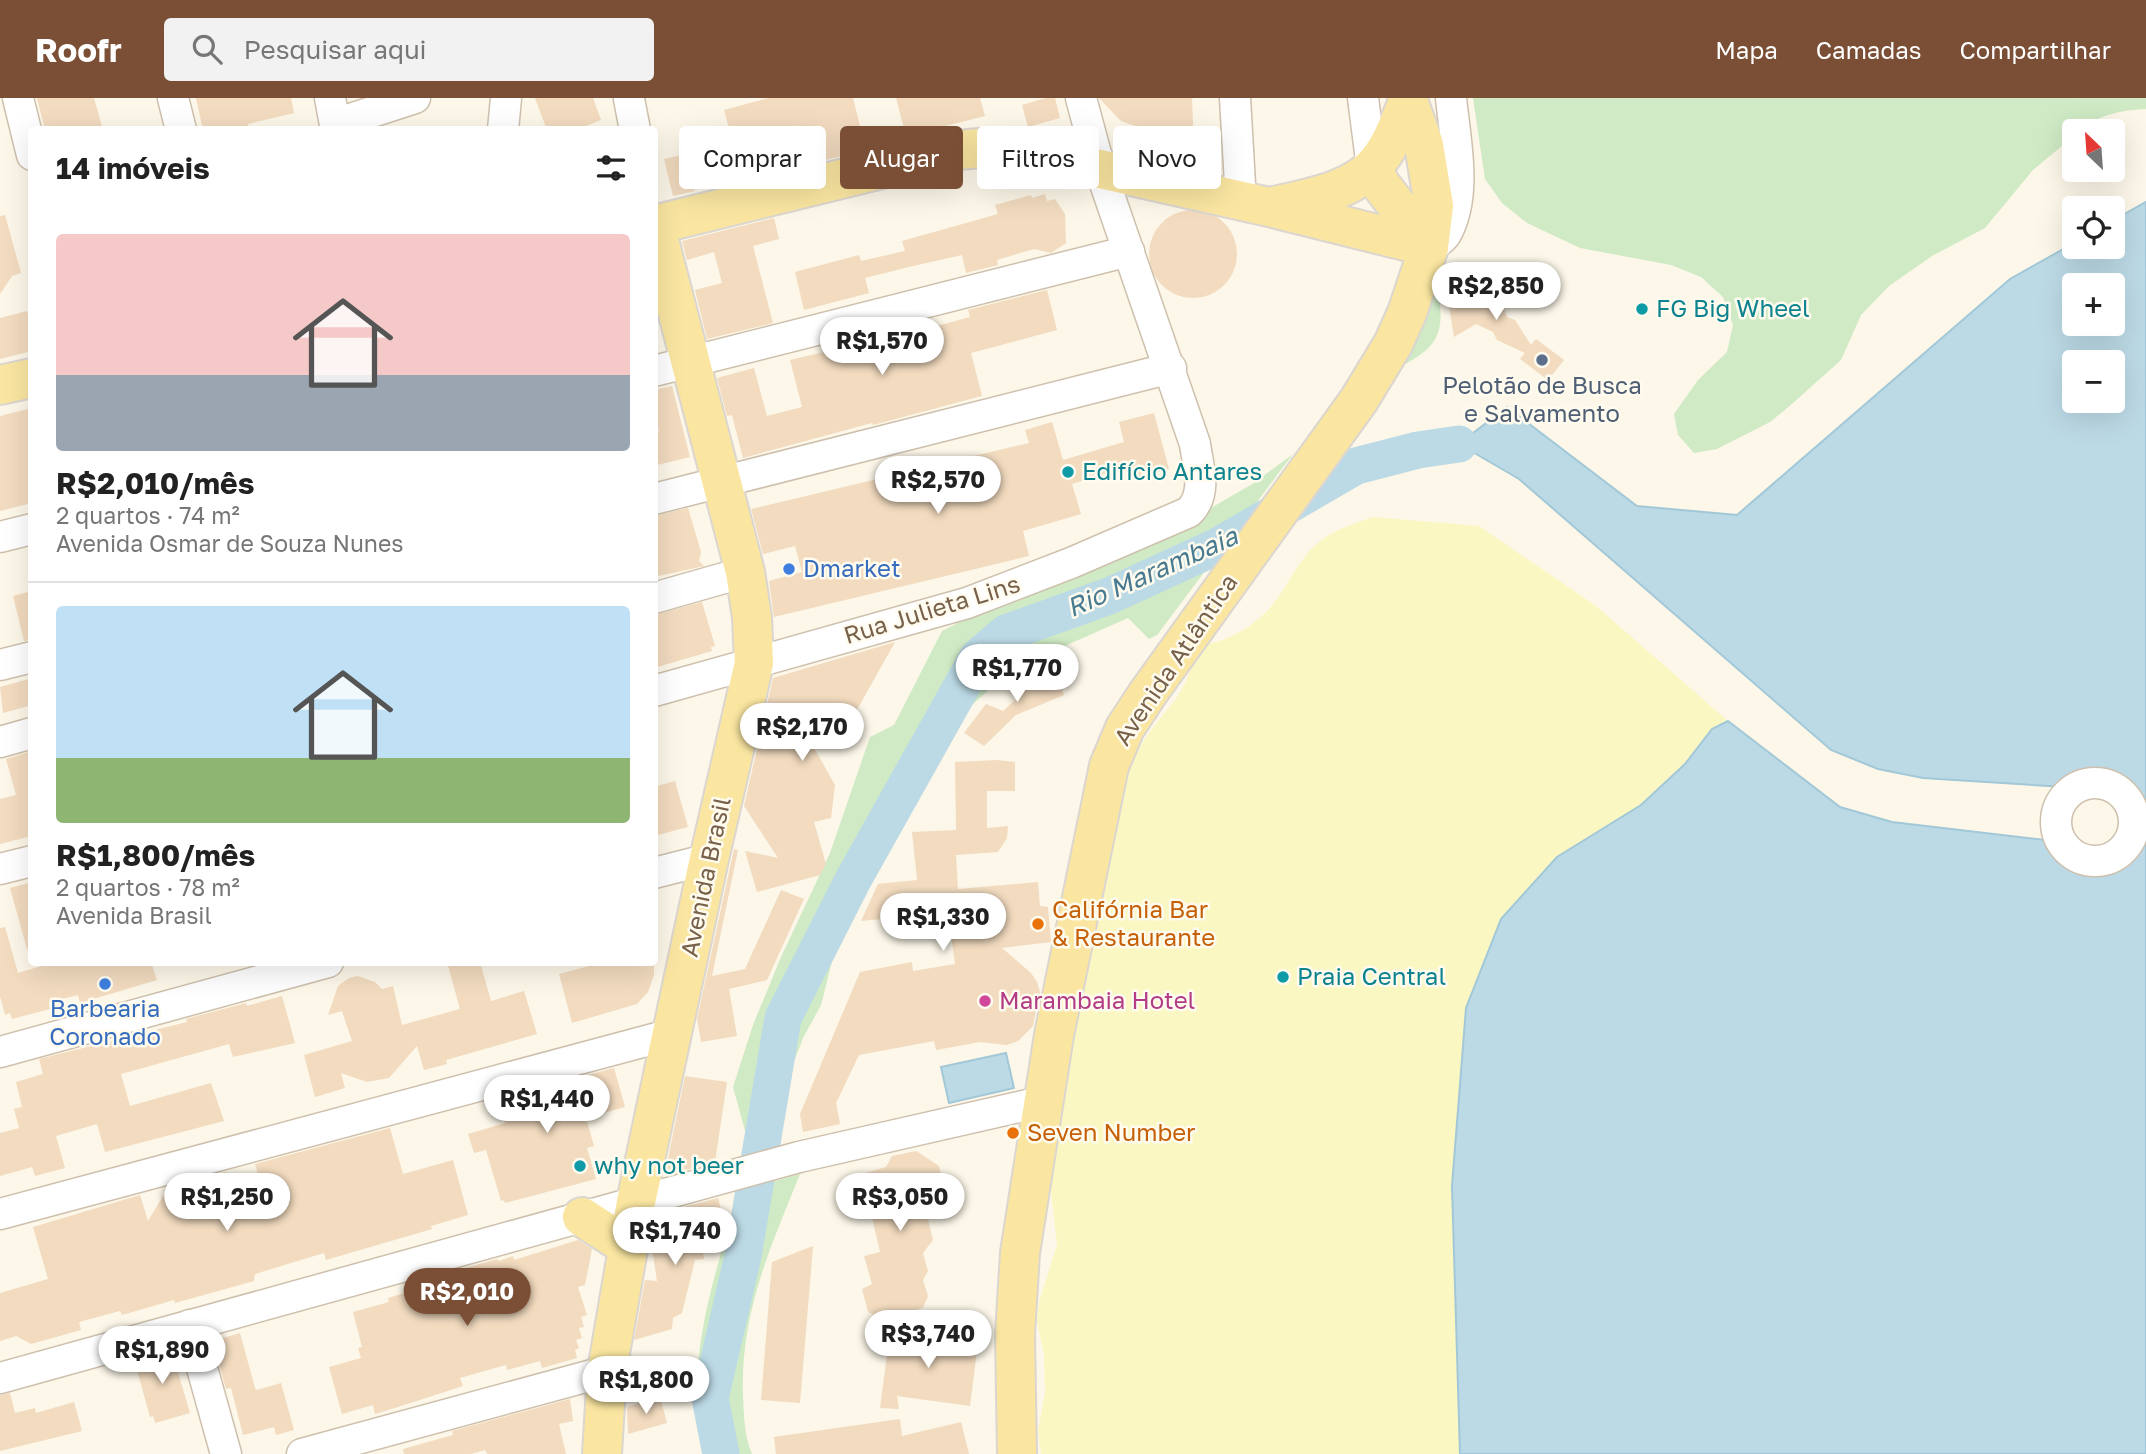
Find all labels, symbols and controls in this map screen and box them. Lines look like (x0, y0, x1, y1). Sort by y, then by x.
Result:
search box (164, 18, 654, 81)
text: Roofr (35, 30, 122, 69)
icon: search (188, 30, 226, 68)
text: Pesquisar aqui (244, 34, 427, 65)
text: Mapa (1715, 35, 1778, 64)
text: Camadas (1816, 35, 1921, 64)
text: Compartilhar (1959, 35, 2111, 64)
north arrow (2062, 119, 2124, 182)
map controls (2062, 119, 2125, 413)
chip: Comprar (679, 126, 826, 189)
chip: Alugar (840, 126, 963, 189)
chip: Filtros (977, 126, 1099, 189)
chip: Novo (1113, 126, 1221, 189)
icon: filters (592, 149, 630, 187)
text: 14 imóveis (56, 150, 210, 186)
button: locate (2062, 196, 2125, 259)
pin: R$2,850 (1431, 262, 1561, 322)
text: R$2,850 (1448, 271, 1544, 299)
button: + (2062, 273, 2125, 336)
icon: home (280, 280, 406, 406)
place label: FG Big Wheel (1656, 293, 1810, 322)
marker: FG Big Wheel (1634, 301, 1650, 317)
pin: R$1,570 (817, 317, 947, 377)
text: R$1,570 (836, 326, 928, 354)
button: − (2062, 350, 2125, 413)
marker: Pelotão de Busca e Salvamento (1534, 352, 1550, 368)
place label: Pelotão de Busca e Salvamento (1442, 370, 1642, 427)
pin: R$2,570 (873, 456, 1003, 516)
place label: Edifício Antares (1082, 456, 1262, 485)
marker: Edifício Antares (1060, 464, 1076, 480)
text: R$2,010/mês (56, 465, 254, 501)
text: R$2,570 (891, 465, 985, 493)
text: 2 quartos · 74 m² (56, 501, 240, 529)
water label: Rio Marambaia (1062, 519, 1243, 623)
text: Avenida Osmar de Souza Nunes (56, 529, 403, 557)
place label: Dmarket (803, 553, 901, 582)
marker: Dmarket (781, 561, 797, 577)
street label: Rua Julieta Lins (840, 568, 1023, 649)
street label: Avenida Atlântica (1107, 568, 1243, 750)
pin: R$1,770 (952, 644, 1082, 704)
icon: home (280, 652, 406, 778)
text: R$1,770 (972, 653, 1062, 681)
pin: R$2,170 (737, 704, 867, 763)
text: R$2,170 (756, 712, 848, 740)
street label: Avenida Brasil (673, 794, 736, 959)
text: R$1,800/mês (56, 837, 255, 873)
text: 2 quartos · 78 m² (56, 873, 240, 901)
pin: R$1,330 (878, 894, 1008, 953)
place label: Califórnia Bar & Restaurante (1052, 894, 1215, 951)
text: Avenida Brasil (56, 901, 212, 929)
text: R$1,330 (896, 902, 990, 930)
marker: Califórnia Bar & Restaurante (1030, 916, 1046, 932)
place label: Praia Central (1297, 961, 1446, 990)
marker: Praia Central (1275, 969, 1291, 985)
marker: Barbearia Coronado (97, 976, 113, 992)
place label: Marambaia Hotel (999, 985, 1195, 1014)
place label: Barbearia Coronado (49, 993, 161, 1050)
marker: Marambaia Hotel (977, 993, 993, 1009)
pin: R$1,440 (482, 1076, 612, 1135)
text: R$1,440 (500, 1084, 594, 1112)
place label: Seven Number (1027, 1117, 1195, 1146)
marker: Seven Number (1005, 1125, 1021, 1141)
place label: why not beer (594, 1150, 744, 1179)
marker: why not beer (572, 1158, 588, 1174)
pin: R$1,250 (162, 1174, 292, 1233)
pin: R$3,050 (835, 1174, 965, 1233)
text: R$1,250 (180, 1182, 274, 1210)
text: R$3,050 (852, 1182, 948, 1210)
pin: R$1,740 (610, 1208, 740, 1267)
text: R$1,740 (629, 1216, 721, 1244)
pin: R$2,010 (402, 1268, 532, 1328)
text: R$2,010 (420, 1277, 514, 1305)
pin: R$3,740 (863, 1310, 993, 1370)
text: R$3,740 (881, 1319, 975, 1347)
pin: R$1,890 (97, 1326, 227, 1386)
text: R$1,890 (115, 1335, 209, 1363)
pin: R$1,800 (581, 1356, 711, 1416)
text: R$1,800 (598, 1365, 694, 1393)

